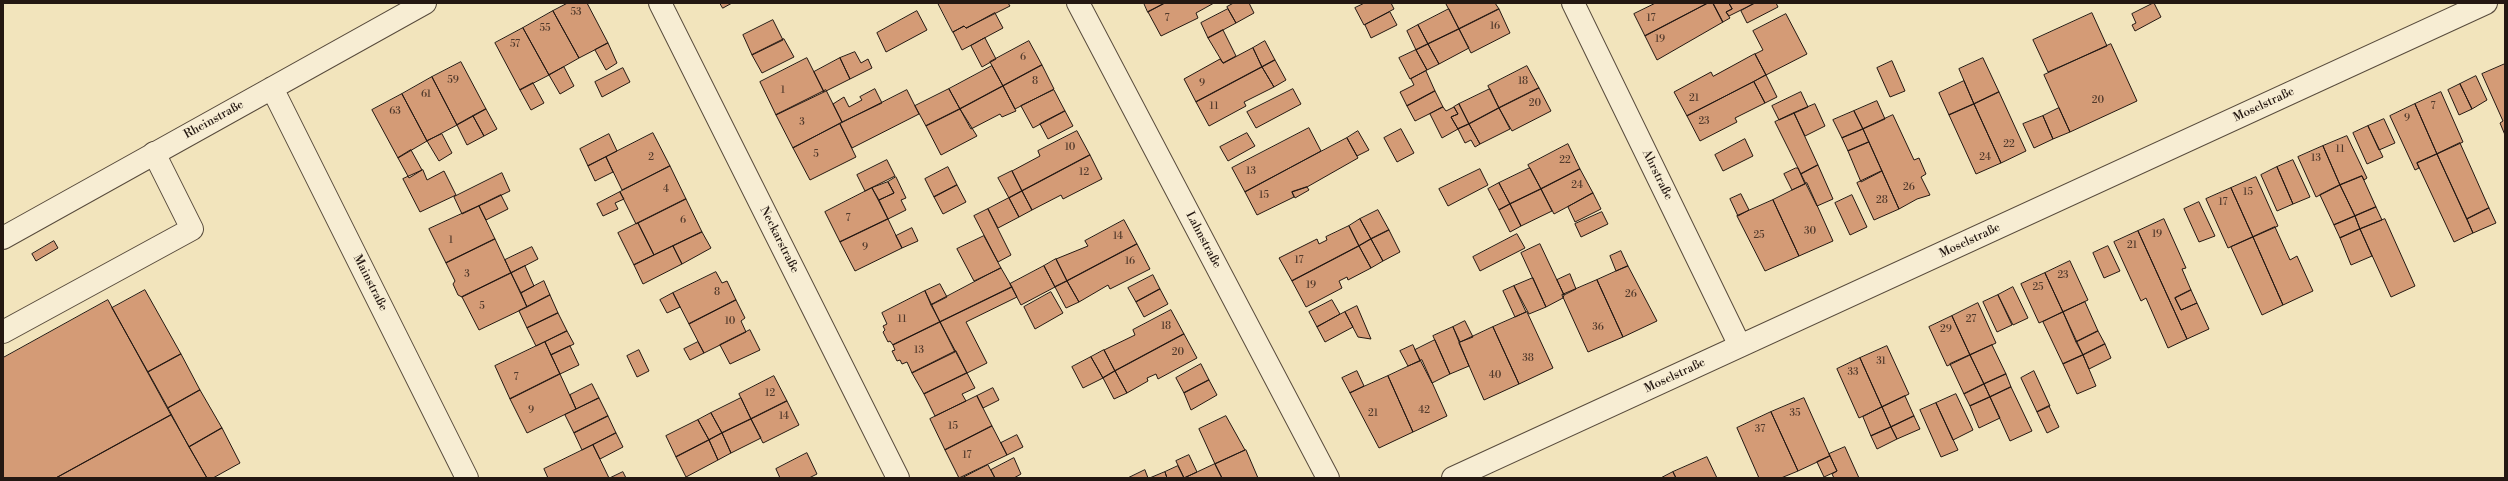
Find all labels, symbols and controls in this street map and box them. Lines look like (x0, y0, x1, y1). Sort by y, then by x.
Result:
house number: 53 (570, 7, 582, 19)
house number: 7 (1164, 13, 1170, 25)
house number: 17 (1647, 13, 1655, 25)
house number: 16 (1490, 21, 1500, 33)
house number: 55 (539, 23, 551, 35)
house number: 19 (1655, 34, 1665, 46)
house number: 57 (510, 39, 520, 51)
house number: 6 (1020, 52, 1026, 64)
house number: 59 (447, 75, 459, 87)
house number: 8 (1032, 76, 1038, 88)
house number: 18 (1518, 76, 1528, 88)
house number: 9 (1199, 78, 1205, 90)
house number: 1 (781, 85, 785, 97)
street label: Moselstraße (2231, 85, 2297, 125)
house number: 61 (421, 89, 431, 101)
house number: 21 (1689, 93, 1699, 105)
house number: 20 (2092, 95, 2104, 107)
street label: Rheinstraße (182, 98, 246, 142)
house number: 20 (1529, 98, 1541, 110)
house number: 11 (1210, 101, 1218, 113)
house number: 7 (2430, 101, 2436, 113)
house number: 63 (389, 106, 401, 118)
house number: 9 (2404, 113, 2410, 125)
house number: 23 (1698, 116, 1710, 128)
house number: 3 (799, 117, 805, 129)
house number: 22 (2003, 139, 2015, 151)
house number: 10 (1065, 142, 1075, 154)
house number: 11 (2336, 144, 2344, 156)
street label: Ahrstraße (1639, 148, 1675, 202)
house number: 5 (813, 149, 819, 161)
house number: 2 (648, 152, 654, 164)
house number: 24 (1979, 152, 1991, 164)
house number: 13 (2311, 153, 2321, 165)
house number: 22 (1559, 155, 1571, 167)
house number: 13 (1246, 166, 1256, 178)
house number: 12 (1079, 167, 1089, 179)
house number: 24 (1571, 180, 1583, 192)
house number: 26 (1903, 182, 1915, 194)
house number: 4 (663, 184, 669, 196)
house number: 15 (2243, 187, 2253, 199)
house number: 15 (1259, 190, 1269, 202)
house number: 28 (1876, 195, 1888, 207)
house number: 17 (2219, 197, 2227, 209)
street label: Neckarstraße (756, 204, 802, 276)
street label: Lahnstraße (1182, 209, 1224, 271)
house number: 7 (845, 213, 851, 225)
house number: 6 (680, 215, 686, 227)
street label: Moselstraße (1937, 221, 2003, 261)
house number: 30 (1804, 226, 1816, 238)
house number: 19 (2152, 229, 2162, 241)
house number: 25 (1753, 230, 1765, 242)
house number: 14 (1113, 231, 1123, 243)
house number: 1 (449, 235, 453, 247)
house number: 21 (2127, 240, 2137, 252)
house number: 9 (862, 242, 868, 254)
street label: Mainstraße (350, 252, 390, 314)
house number: 17 (1295, 255, 1303, 267)
house number: 16 (1125, 256, 1135, 268)
house number: 3 (464, 269, 470, 281)
house number: 23 (2057, 270, 2069, 282)
house number: 19 (1306, 280, 1316, 292)
house number: 25 (2032, 282, 2044, 294)
house number: 8 (714, 287, 720, 299)
house number: 26 (1625, 289, 1637, 301)
house number: 5 (479, 301, 485, 313)
house number: 11 (898, 314, 906, 326)
house number: 27 (1966, 314, 1976, 326)
house number: 10 (725, 316, 735, 328)
house number: 18 (1161, 321, 1171, 333)
house number: 36 (1592, 322, 1604, 334)
house number: 29 (1940, 324, 1952, 336)
house number: 13 (914, 345, 924, 357)
house number: 20 (1172, 347, 1184, 359)
house number: 38 (1522, 353, 1534, 365)
street label: Moselstraße (1642, 356, 1708, 396)
house number: 31 (1876, 356, 1886, 368)
house number: 33 (1847, 367, 1859, 379)
house number: 40 (1489, 370, 1501, 382)
house number: 7 (513, 372, 519, 384)
house number: 12 (765, 388, 775, 400)
house number: 9 (528, 405, 534, 417)
house number: 42 (1418, 405, 1430, 417)
house number: 21 (1368, 408, 1378, 420)
house number: 35 (1789, 408, 1801, 420)
house number: 14 (779, 411, 789, 423)
house number: 15 (948, 421, 958, 433)
house number: 37 (1755, 424, 1765, 436)
house number: 17 (963, 450, 971, 462)

